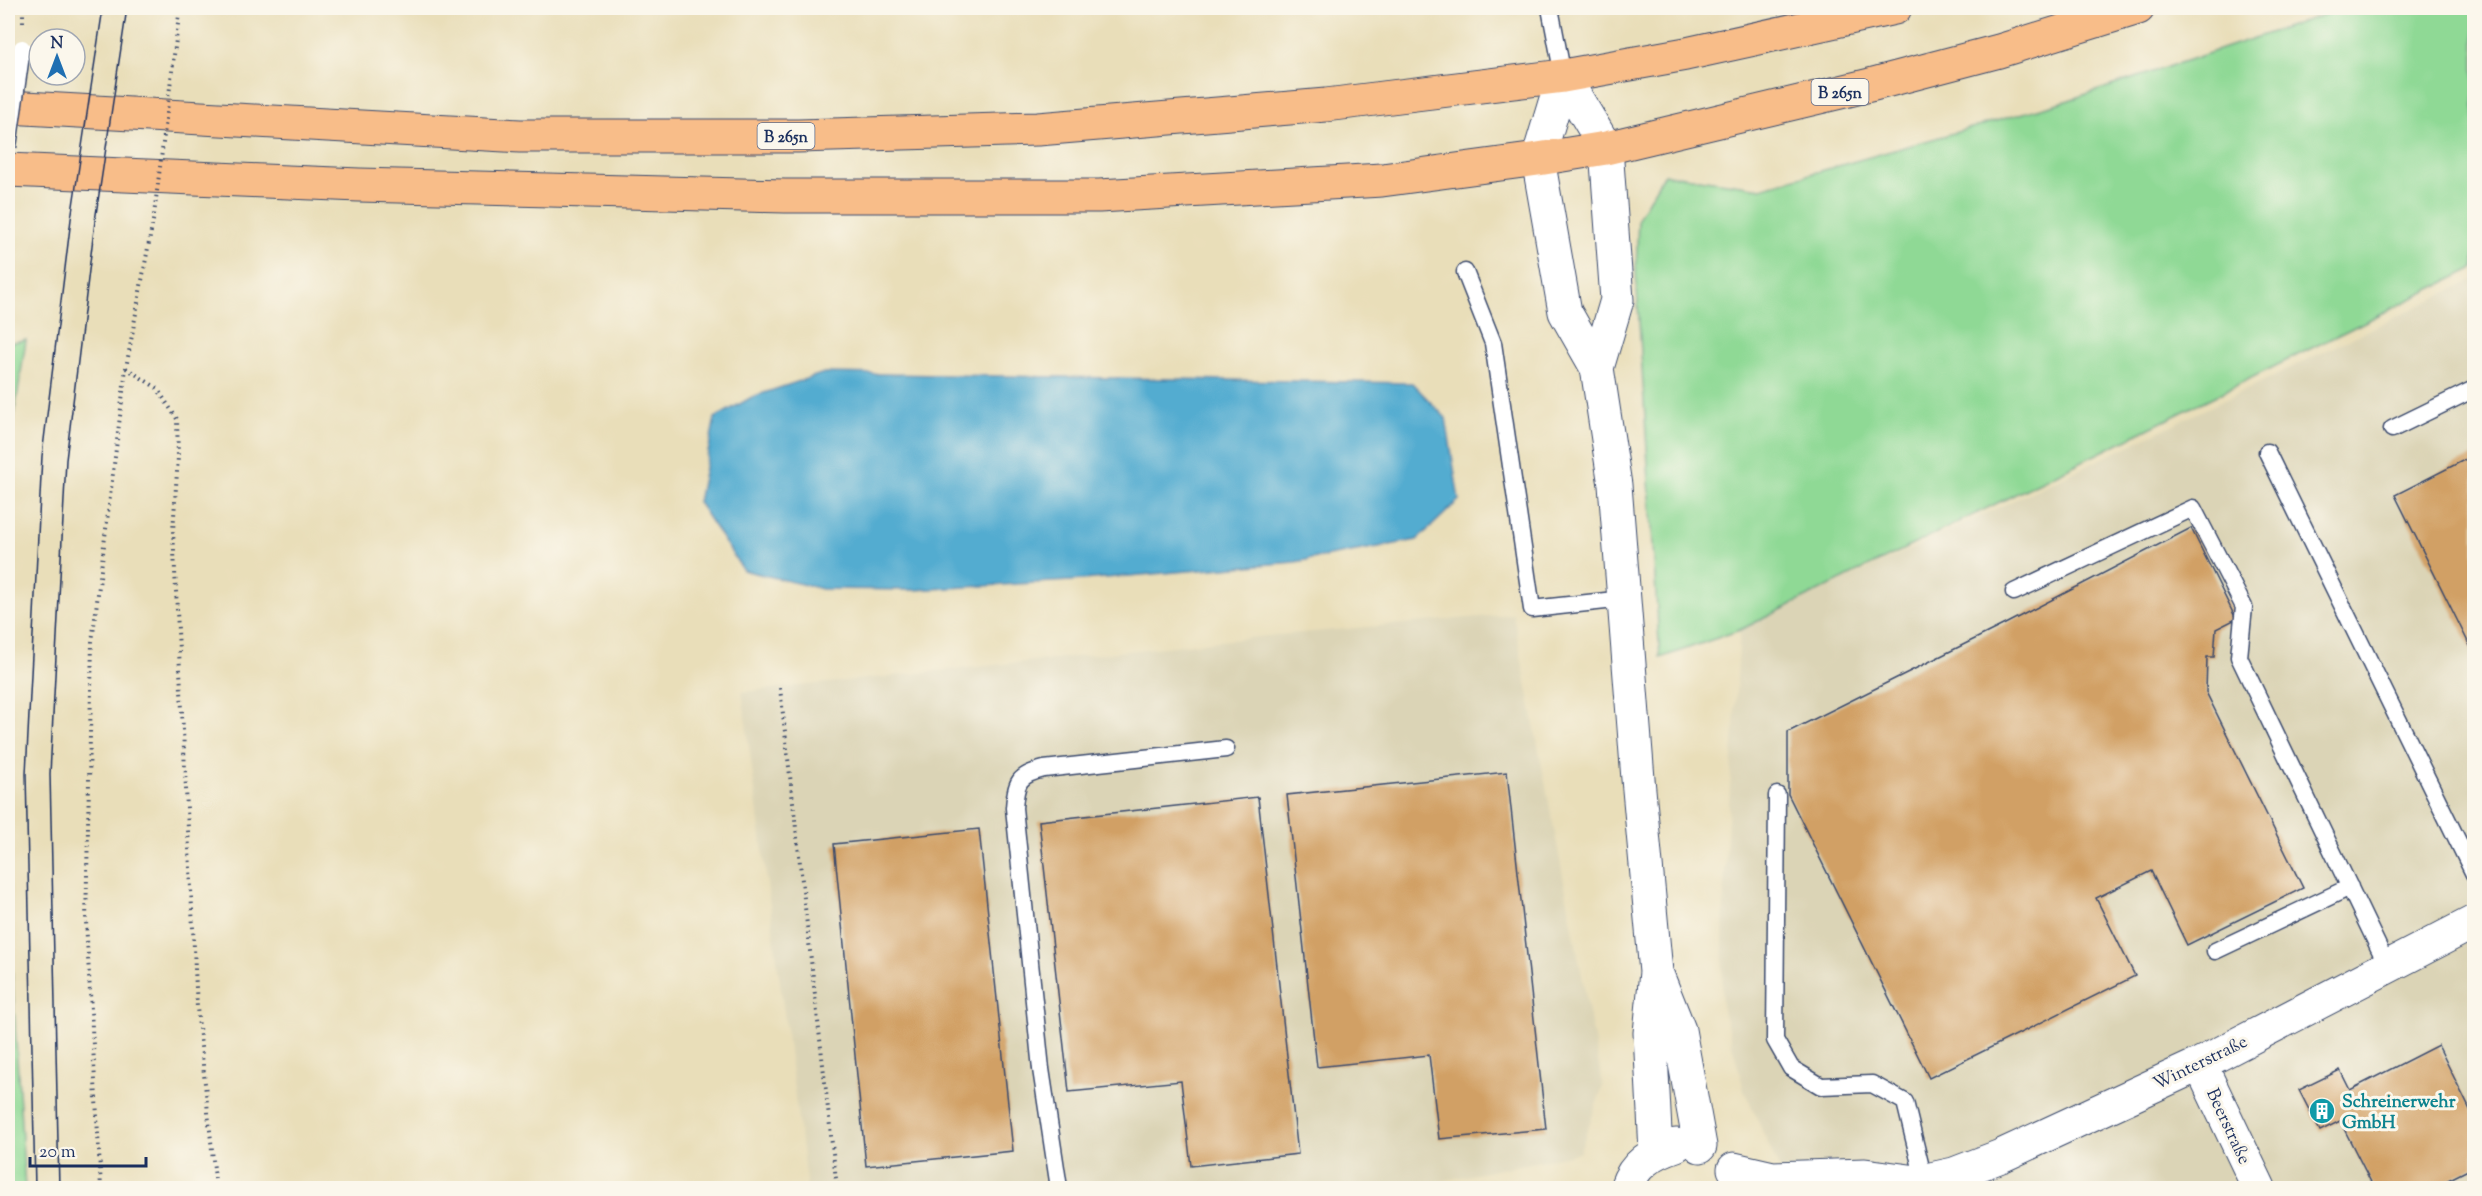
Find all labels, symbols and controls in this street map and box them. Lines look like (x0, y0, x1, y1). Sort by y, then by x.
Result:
north arrow (27, 27, 87, 87)
text: N (51, 33, 64, 56)
road number: B 265n (1812, 79, 1868, 105)
road number: B 265n (758, 123, 814, 149)
street label: Winterstraße (2149, 1030, 2252, 1098)
street label: Beerstraße (2198, 1085, 2256, 1169)
place label: Schreinerwehr GmbH (2342, 1090, 2456, 1137)
building icon: Schreinerwehr GmbH (2307, 1096, 2337, 1126)
scale bar (30, 1130, 146, 1168)
text: 20 m (39, 1140, 76, 1166)

